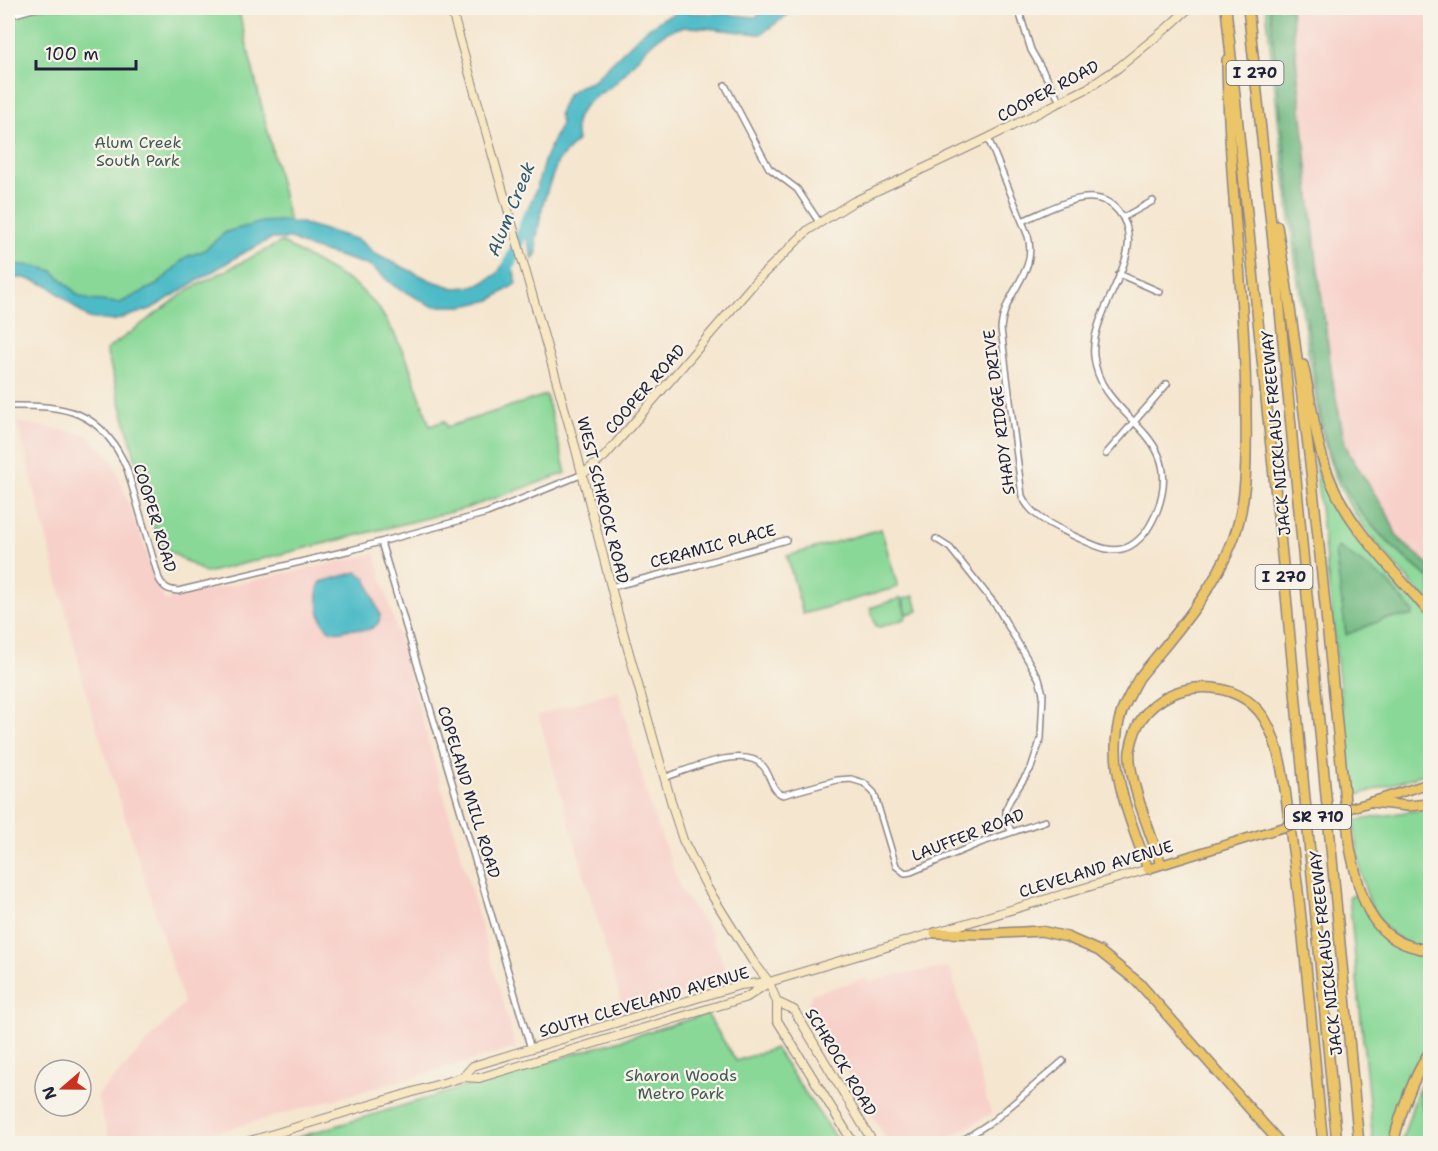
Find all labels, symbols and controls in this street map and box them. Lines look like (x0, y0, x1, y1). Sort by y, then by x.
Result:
scale bar (36, 33, 136, 71)
text: 100 m (45, 42, 99, 66)
street label: COOPER ROAD (993, 55, 1103, 127)
road number: I 270 (1226, 61, 1284, 85)
park label: Alum Creek South Park (94, 132, 182, 171)
water label: Alum Creek (481, 158, 541, 260)
street label: SHADY RIDGE DRIVE (978, 328, 1020, 496)
street label: JACK NICKLAUS FREEWAY (1257, 329, 1295, 537)
street label: COOPER ROAD (600, 340, 690, 438)
street label: WEST SCHROCK ROAD (572, 414, 634, 586)
street label: COOPER ROAD (129, 461, 181, 575)
street label: CERAMIC PLACE (648, 519, 778, 573)
road number: I 270 (1256, 565, 1312, 589)
street label: COPELAND MILL ROAD (433, 703, 505, 881)
street label: LAUFFER ROAD (909, 804, 1027, 866)
road number: SR 710 (1285, 805, 1351, 829)
street label: CLEVELAND AVENUE (1016, 836, 1176, 902)
street label: JACK NICKLAUS FREEWAY (1305, 849, 1347, 1057)
street label: SOUTH CLEVELAND AVENUE (537, 962, 751, 1042)
street label: SCHROCK ROAD (801, 1004, 881, 1120)
north arrow (33, 1058, 93, 1118)
park label: Sharon Woods Metro Park (625, 1065, 737, 1104)
text: N (37, 1083, 61, 1103)

